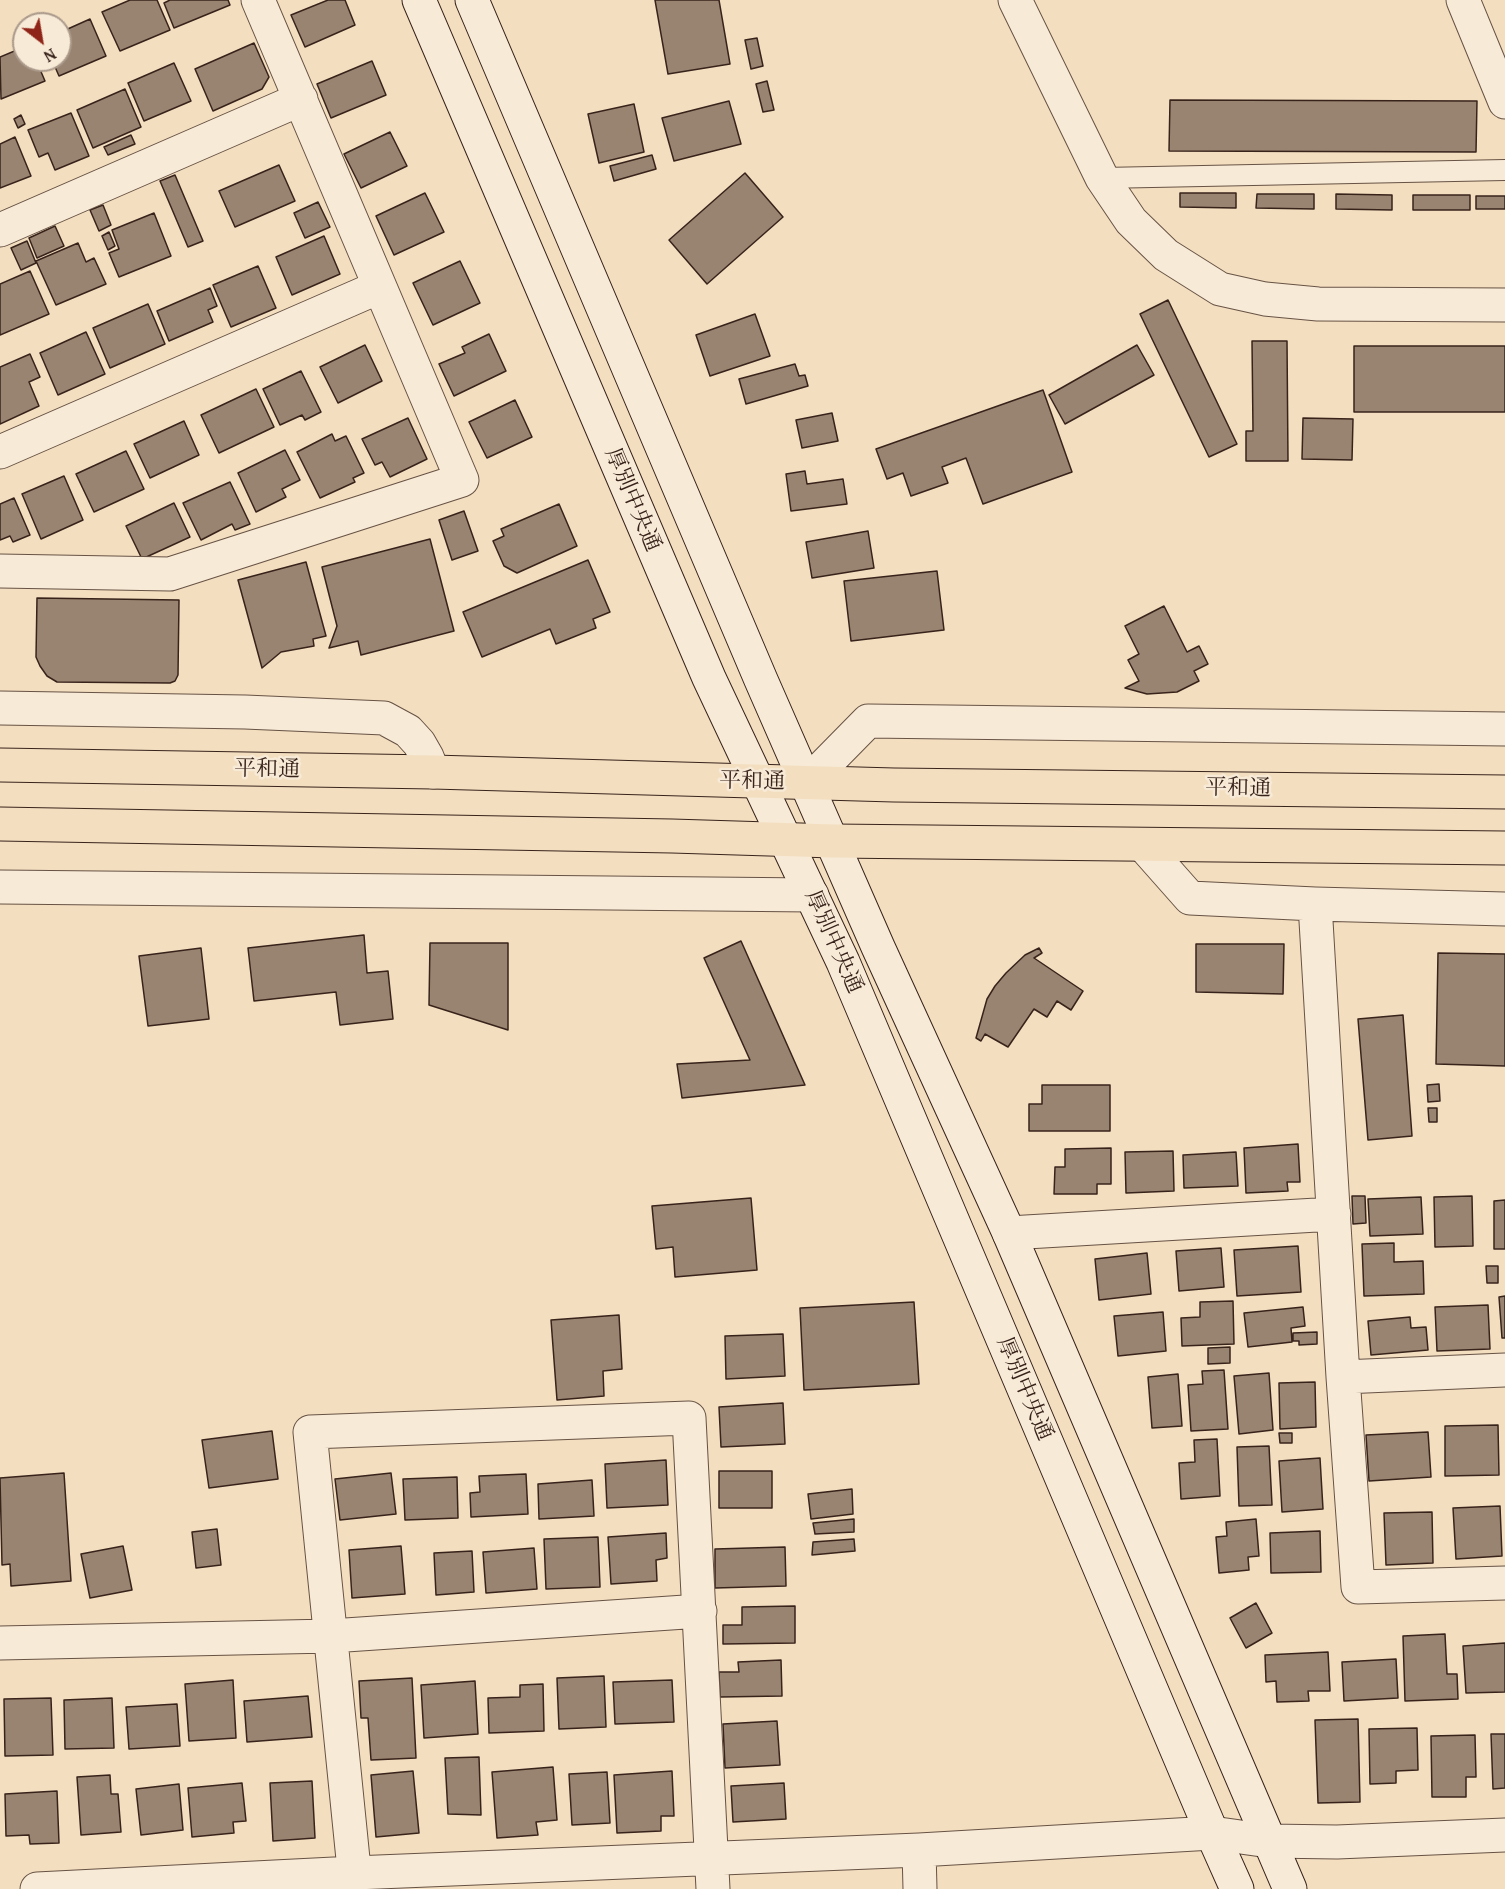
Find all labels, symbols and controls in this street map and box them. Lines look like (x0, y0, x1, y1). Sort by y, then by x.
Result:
north arrow (12, 12, 72, 72)
text: N (39, 43, 61, 69)
street label: 厚別中央通 (598, 444, 666, 556)
street label: 平和通 (234, 756, 300, 784)
street label: 平和通 (719, 768, 785, 796)
street label: 平和通 (1205, 775, 1271, 803)
street label: 厚別中央通 (799, 886, 867, 998)
street label: 厚別中央通 (990, 1333, 1058, 1445)

